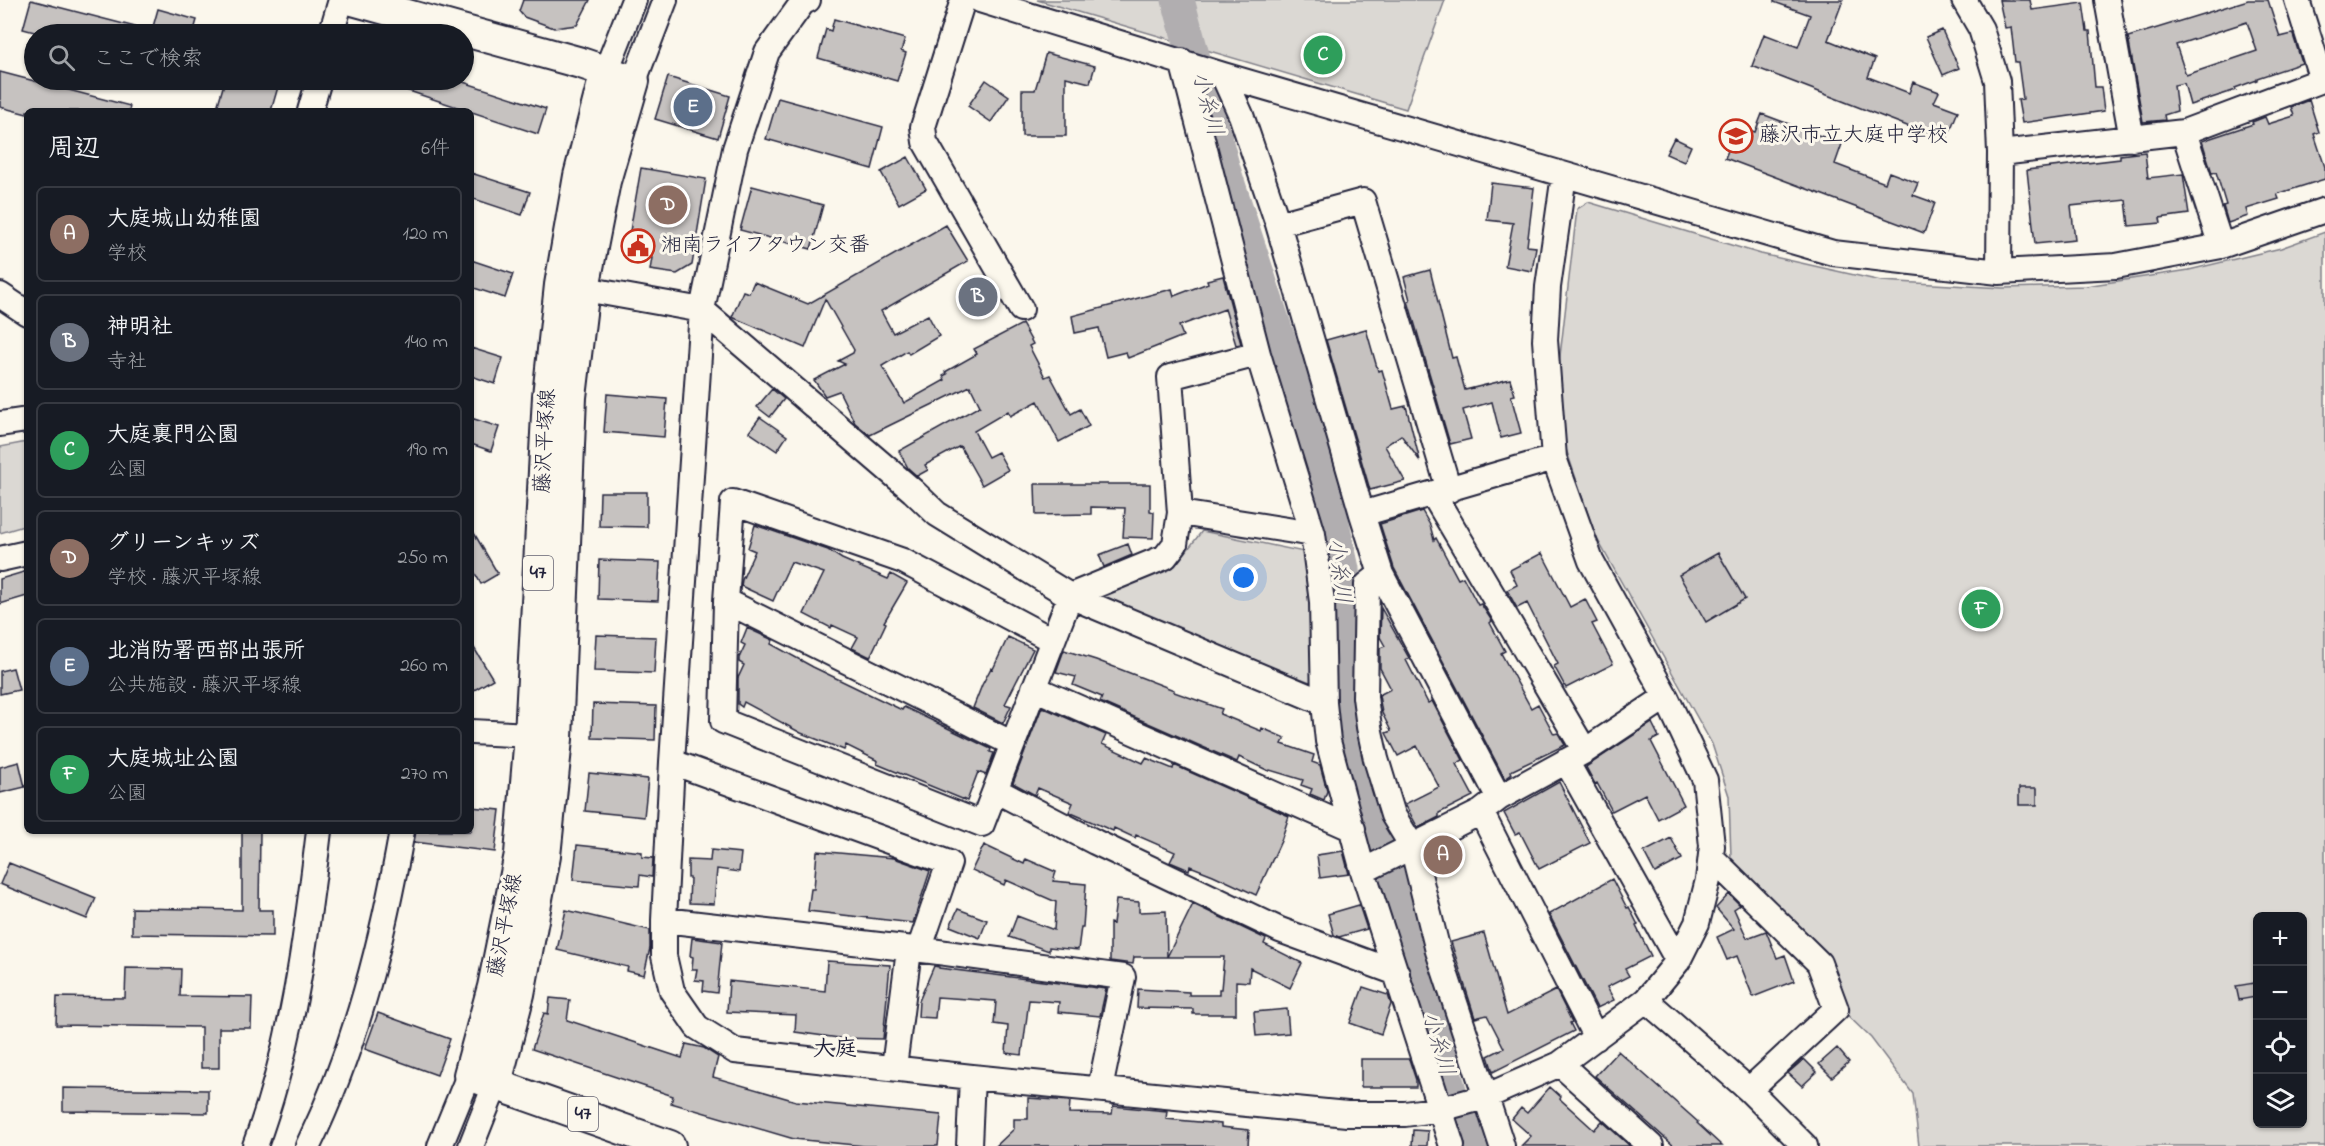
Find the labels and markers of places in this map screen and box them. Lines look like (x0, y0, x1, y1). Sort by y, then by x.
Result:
pin: C (1304, 32, 1342, 78)
pin: E (674, 84, 712, 130)
school or university icon: 藤沢市立大庭中学校 (1718, 118, 1754, 154)
place label: 藤沢市立大庭中学校 (1759, 121, 1948, 151)
pin: D (648, 182, 688, 228)
public building icon: 湘南ライフタウン交番 (620, 228, 656, 264)
place label: 湘南ライフタウン交番 (661, 231, 870, 261)
pin: B (958, 274, 998, 320)
pin: F (1962, 586, 2000, 632)
pin: A (1424, 832, 1462, 878)

